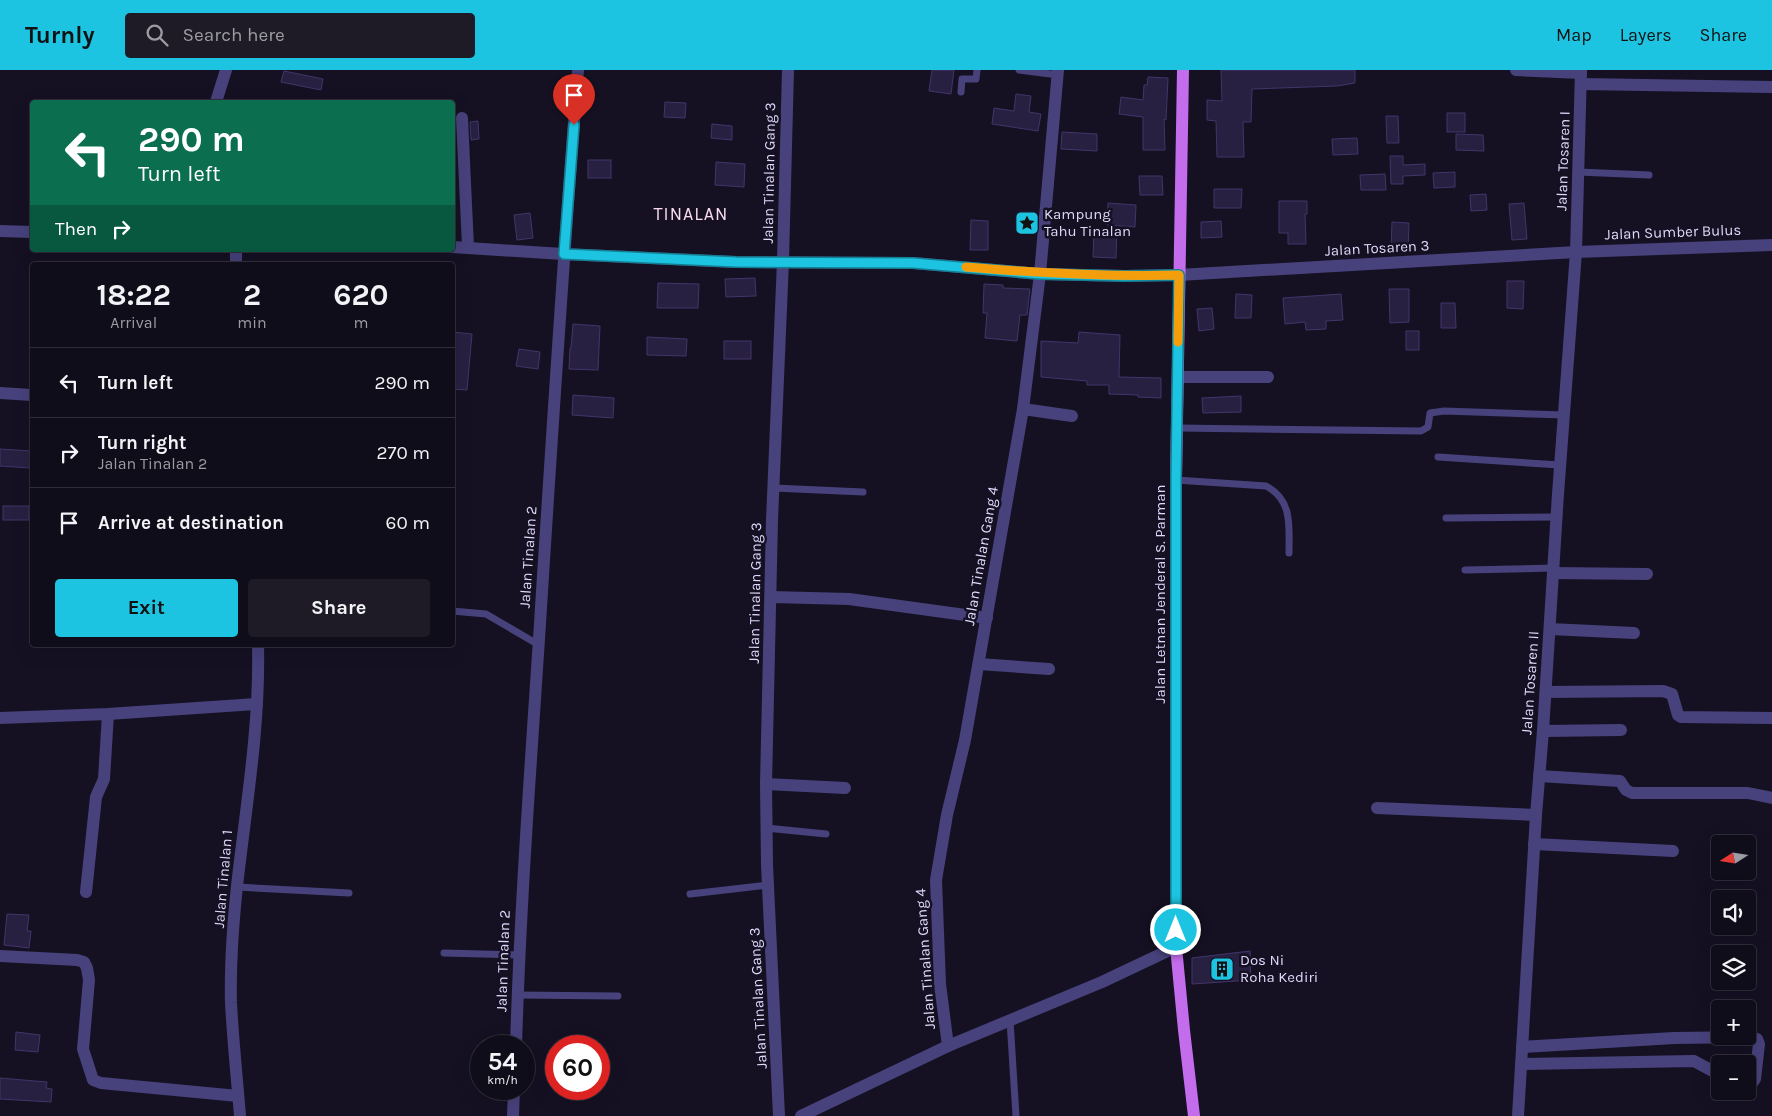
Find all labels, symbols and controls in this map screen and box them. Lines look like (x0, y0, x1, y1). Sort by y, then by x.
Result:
search box (125, 13, 475, 58)
text: Turnly (25, 21, 95, 49)
icon: search (143, 21, 171, 49)
text: Search here (183, 24, 285, 46)
text: Map (1556, 24, 1592, 46)
text: Layers (1620, 24, 1672, 46)
text: Share (1700, 24, 1747, 46)
pin (553, 74, 595, 125)
icon: arrive (560, 81, 588, 109)
street label: Jalan Tinalan Gang 3 (759, 102, 779, 244)
street label: Jalan Tosaren I (1552, 111, 1574, 211)
text: 290 m (138, 119, 245, 160)
icon: left (55, 120, 120, 185)
text: Turn left (138, 161, 221, 187)
district label: TINALAN (654, 203, 728, 225)
place label: Kampung Tahu Tinalan (1044, 205, 1131, 240)
place icon: Kampung Tahu Tinalan (1014, 210, 1040, 236)
icon: right (107, 215, 135, 243)
text: Then (55, 218, 97, 240)
street label: Jalan Sumber Bulus (1604, 221, 1742, 243)
street label: Jalan Tosaren 3 (1324, 236, 1430, 260)
text: 18:22 (96, 277, 171, 313)
text: 2 (243, 277, 261, 313)
text: 620 (333, 277, 389, 313)
text: Arrival (110, 313, 157, 332)
text: min (237, 313, 267, 332)
text: m (353, 313, 368, 332)
icon: left (55, 369, 83, 397)
text: Turn left (98, 372, 173, 394)
text: 290 m (374, 372, 430, 394)
text: Turn right (98, 432, 187, 454)
icon: right (55, 439, 83, 467)
text: 270 m (377, 442, 430, 464)
text: Jalan Tinalan 2 (98, 454, 207, 473)
street label: Jalan Tinalan Gang 4 (960, 484, 1002, 627)
street label: Jalan Letnan Jenderal S. Parman (1151, 484, 1169, 704)
street label: Jalan Tinalan 2 (515, 505, 541, 609)
icon: arrive (55, 509, 83, 537)
text: Arrive at destination (98, 512, 284, 534)
text: 60 m (386, 512, 430, 534)
street label: Jalan Tinalan Gang 3 (745, 522, 765, 664)
button: Exit (55, 579, 238, 637)
button: Share (248, 579, 430, 637)
street label: Jalan Tosaren II (1517, 630, 1543, 736)
street label: Jalan Tinalan 1 (210, 829, 236, 929)
north arrow (1711, 835, 1756, 880)
map controls (1711, 835, 1756, 1100)
street label: Jalan Tinalan Gang 4 (911, 887, 939, 1030)
button: sound (1711, 890, 1756, 935)
position arrow (1149, 903, 1201, 955)
street label: Jalan Tinalan 2 (492, 909, 514, 1013)
street label: Jalan Tinalan Gang 3 (745, 927, 771, 1069)
button: layers (1711, 945, 1756, 990)
place label: Dos Ni Roha Kediri (1240, 951, 1318, 986)
building icon: Dos Ni Roha Kediri (1209, 956, 1235, 982)
button: + (1711, 1000, 1756, 1045)
speed limit sign: 60 (545, 1035, 610, 1100)
text: 54 (488, 1047, 517, 1076)
button: − (1711, 1055, 1756, 1100)
text: km/h (487, 1073, 518, 1087)

